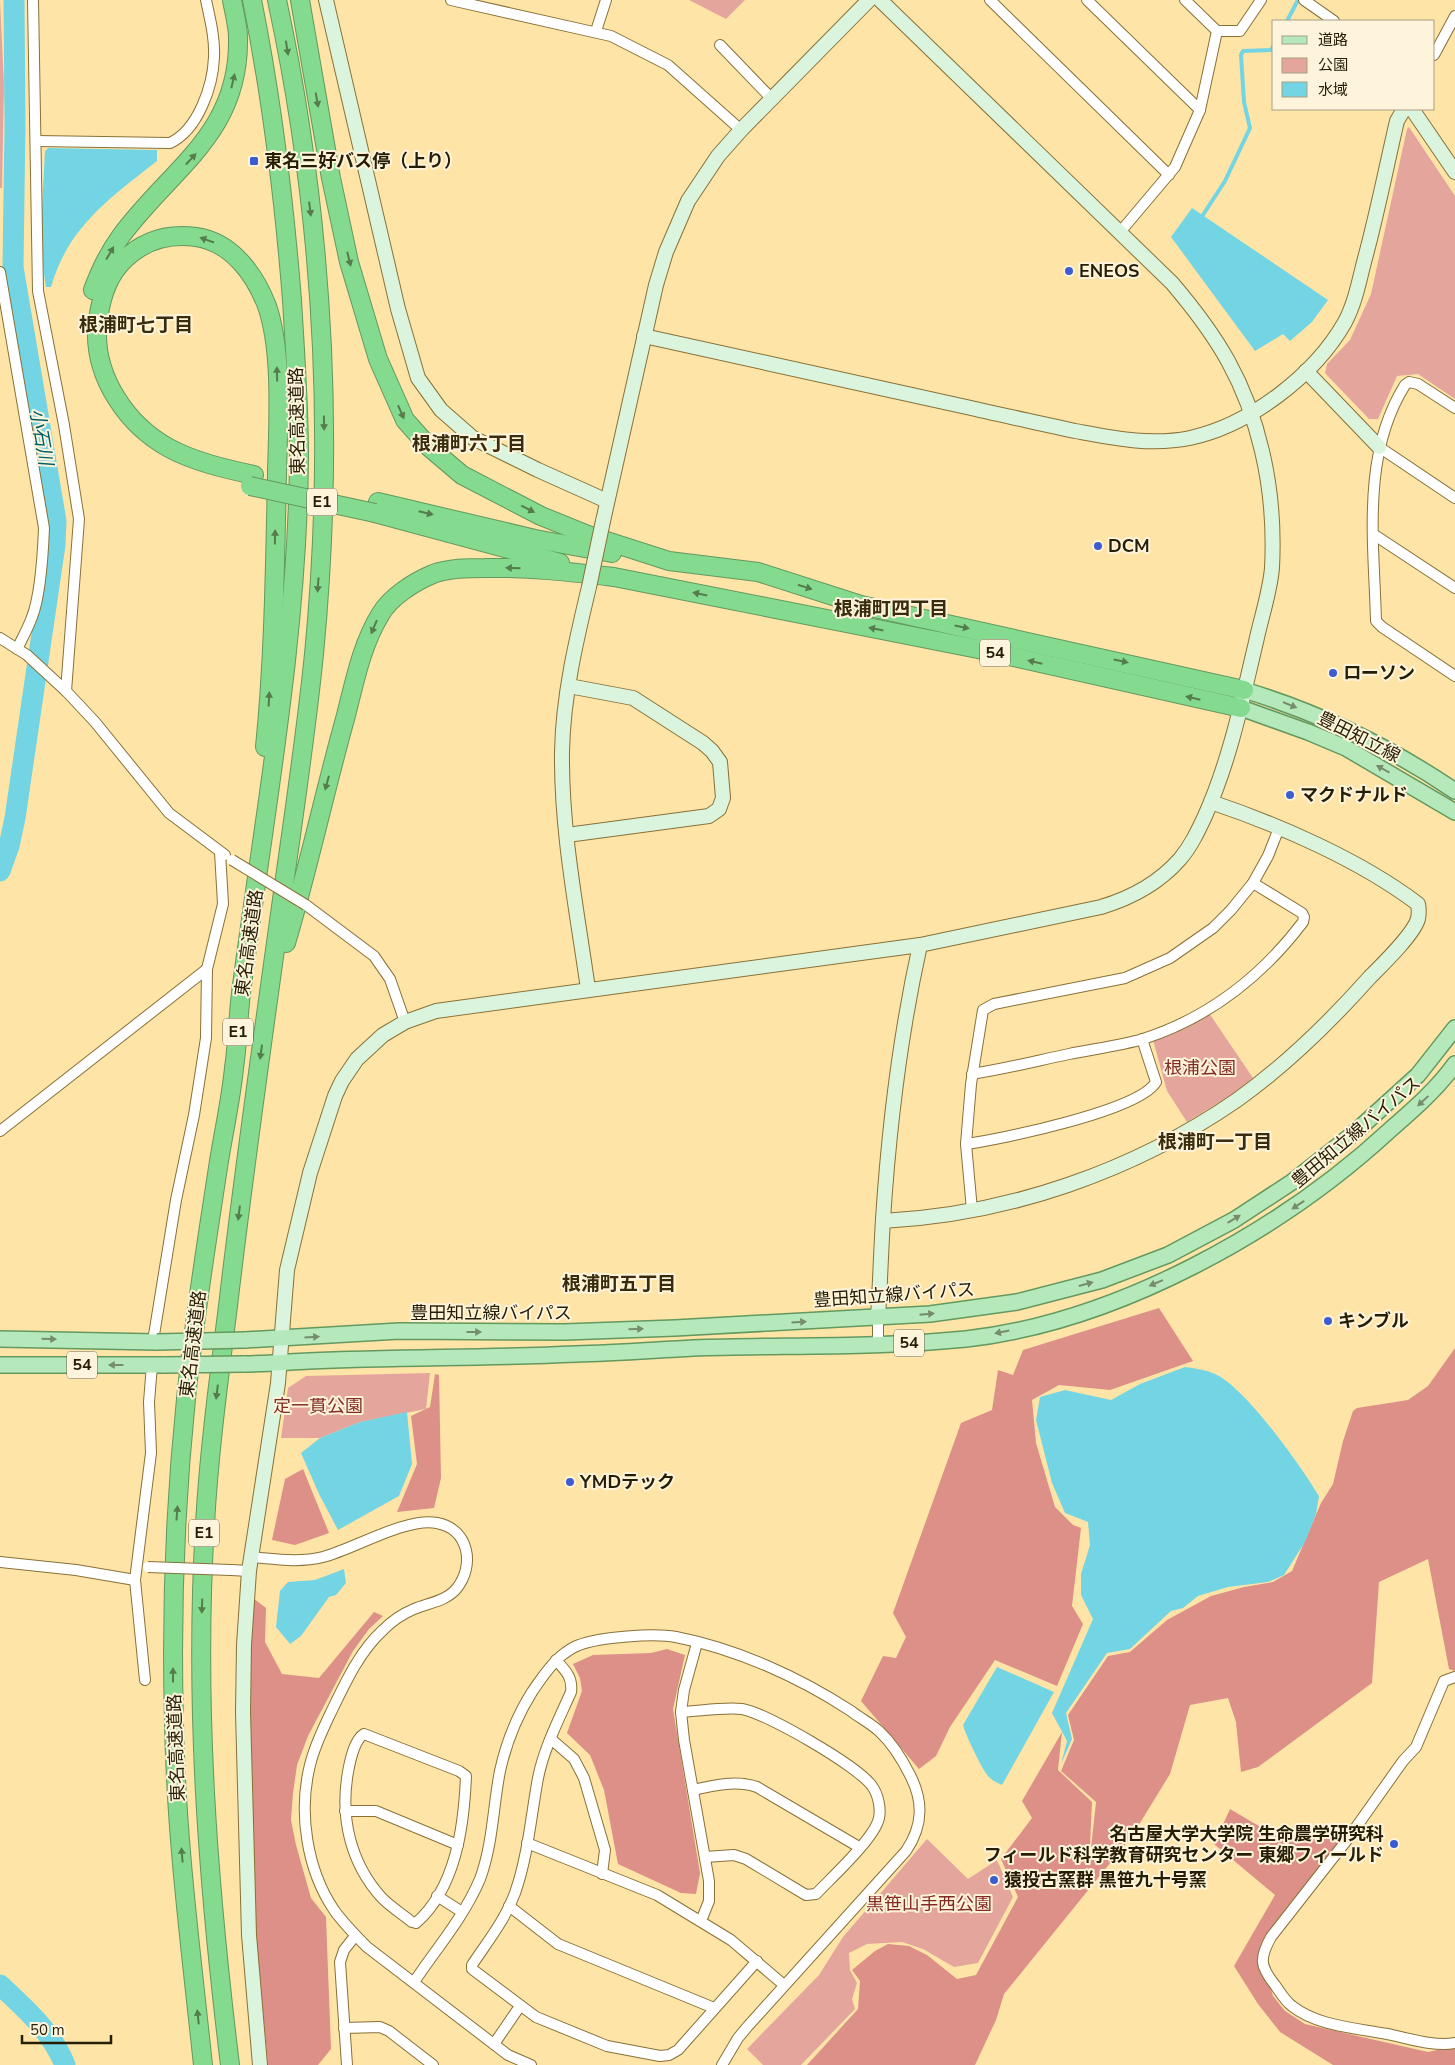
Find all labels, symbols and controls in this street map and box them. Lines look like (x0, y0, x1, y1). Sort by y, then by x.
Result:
legend (1272, 20, 1435, 110)
text: 道路 (1318, 30, 1348, 50)
one-way arrow (283, 40, 291, 56)
text: 公園 (1318, 55, 1348, 75)
one-way arrow (229, 74, 237, 89)
text: 水域 (1318, 80, 1348, 100)
one-way arrow (314, 92, 322, 108)
place label: 東名三好バス停（上り） (264, 149, 462, 173)
one-way arrow (185, 153, 197, 165)
marker: 東名三好バス停（上り） (248, 155, 260, 167)
one-way arrow (306, 201, 314, 217)
one-way arrow (199, 236, 214, 243)
one-way arrow (106, 246, 114, 261)
one-way arrow (345, 252, 353, 267)
place label: ENEOS (1079, 259, 1139, 283)
marker: ENEOS (1063, 265, 1075, 277)
district label: 根浦町七丁目 (79, 312, 193, 338)
one-way arrow (273, 366, 281, 382)
street label: 東名高速道路 (284, 367, 310, 475)
one-way arrow (398, 405, 406, 419)
water label: 小石川 (23, 407, 59, 469)
one-way arrow (320, 415, 328, 431)
district label: 根浦町六丁目 (412, 431, 526, 457)
road number: E1 (307, 488, 337, 516)
one-way arrow (521, 505, 535, 513)
one-way arrow (418, 509, 433, 517)
one-way arrow (272, 529, 280, 545)
place label: DCM (1108, 534, 1150, 558)
marker: DCM (1092, 540, 1104, 552)
one-way arrow (505, 564, 521, 572)
one-way arrow (314, 578, 322, 594)
one-way arrow (797, 583, 812, 591)
one-way arrow (693, 590, 708, 598)
district label: 根浦町四丁目 (834, 596, 948, 622)
one-way arrow (370, 620, 378, 635)
one-way arrow (954, 623, 970, 631)
one-way arrow (867, 625, 883, 633)
road number: 54 (980, 640, 1010, 666)
one-way arrow (1113, 657, 1128, 665)
one-way arrow (1027, 658, 1042, 666)
place label: ローソン (1343, 661, 1415, 685)
marker: ローソン (1327, 667, 1339, 679)
one-way arrow (265, 691, 273, 707)
one-way arrow (1186, 694, 1201, 702)
one-way arrow (1283, 702, 1298, 710)
street label: 豊田知立線 (1313, 706, 1405, 768)
one-way arrow (1376, 765, 1390, 773)
one-way arrow (323, 775, 331, 790)
place label: マクドナルド (1300, 783, 1408, 807)
marker: マクドナルド (1284, 789, 1296, 801)
street label: 東名高速道路 (230, 888, 268, 998)
road number: E1 (223, 1019, 253, 1046)
one-way arrow (257, 1044, 265, 1060)
park label: 根浦公園 (1164, 1056, 1236, 1080)
street label: 豊田知立線バイパス (1286, 1071, 1426, 1193)
one-way arrow (1417, 1095, 1429, 1107)
district label: 根浦町一丁目 (1158, 1129, 1272, 1155)
one-way arrow (1291, 1200, 1305, 1209)
one-way arrow (235, 1205, 243, 1221)
one-way arrow (1228, 1215, 1241, 1224)
district label: 根浦町五丁目 (562, 1271, 676, 1297)
street label: 豊田知立線バイパス (813, 1277, 975, 1313)
one-way arrow (1148, 1279, 1163, 1287)
one-way arrow (1078, 1280, 1093, 1288)
street label: 東名高速道路 (175, 1289, 211, 1399)
street label: 豊田知立線バイパス (410, 1301, 572, 1325)
place label: キンブル (1338, 1309, 1409, 1333)
one-way arrow (919, 1310, 935, 1318)
marker: キンブル (1322, 1315, 1334, 1327)
one-way arrow (791, 1317, 807, 1325)
one-way arrow (629, 1324, 645, 1332)
one-way arrow (466, 1328, 482, 1336)
one-way arrow (994, 1328, 1009, 1336)
road number: 54 (894, 1330, 924, 1356)
one-way arrow (304, 1332, 320, 1340)
one-way arrow (41, 1335, 57, 1343)
road number: 54 (67, 1352, 97, 1378)
one-way arrow (107, 1361, 123, 1369)
one-way arrow (213, 1384, 221, 1400)
park label: 定一貫公園 (273, 1394, 363, 1418)
place label: YMDテック (579, 1470, 675, 1494)
marker: YMDテック (564, 1476, 576, 1488)
one-way arrow (174, 1504, 182, 1520)
road number: E1 (189, 1520, 219, 1546)
one-way arrow (198, 1598, 206, 1614)
one-way arrow (169, 1667, 177, 1683)
street label: 東名高速道路 (162, 1694, 190, 1802)
place label: 名古屋大学大学院 生命農学研究科 フィールド科学教育研究センター 東郷フィールド (984, 1822, 1384, 1867)
marker: 名古屋大学大学院 生命農学研究科 フィールド科学教育研究センター 東郷フィールド (1388, 1838, 1400, 1850)
one-way arrow (177, 1847, 185, 1863)
place label: 猿投古窯群 黒笹九十号窯 (1004, 1868, 1207, 1892)
marker: 猿投古窯群 黒笹九十号窯 (988, 1874, 1000, 1886)
park label: 黒笹山手西公園 (866, 1892, 992, 1916)
one-way arrow (194, 2008, 202, 2024)
scale bar (22, 2012, 111, 2044)
text: 50 m (30, 2020, 65, 2040)

